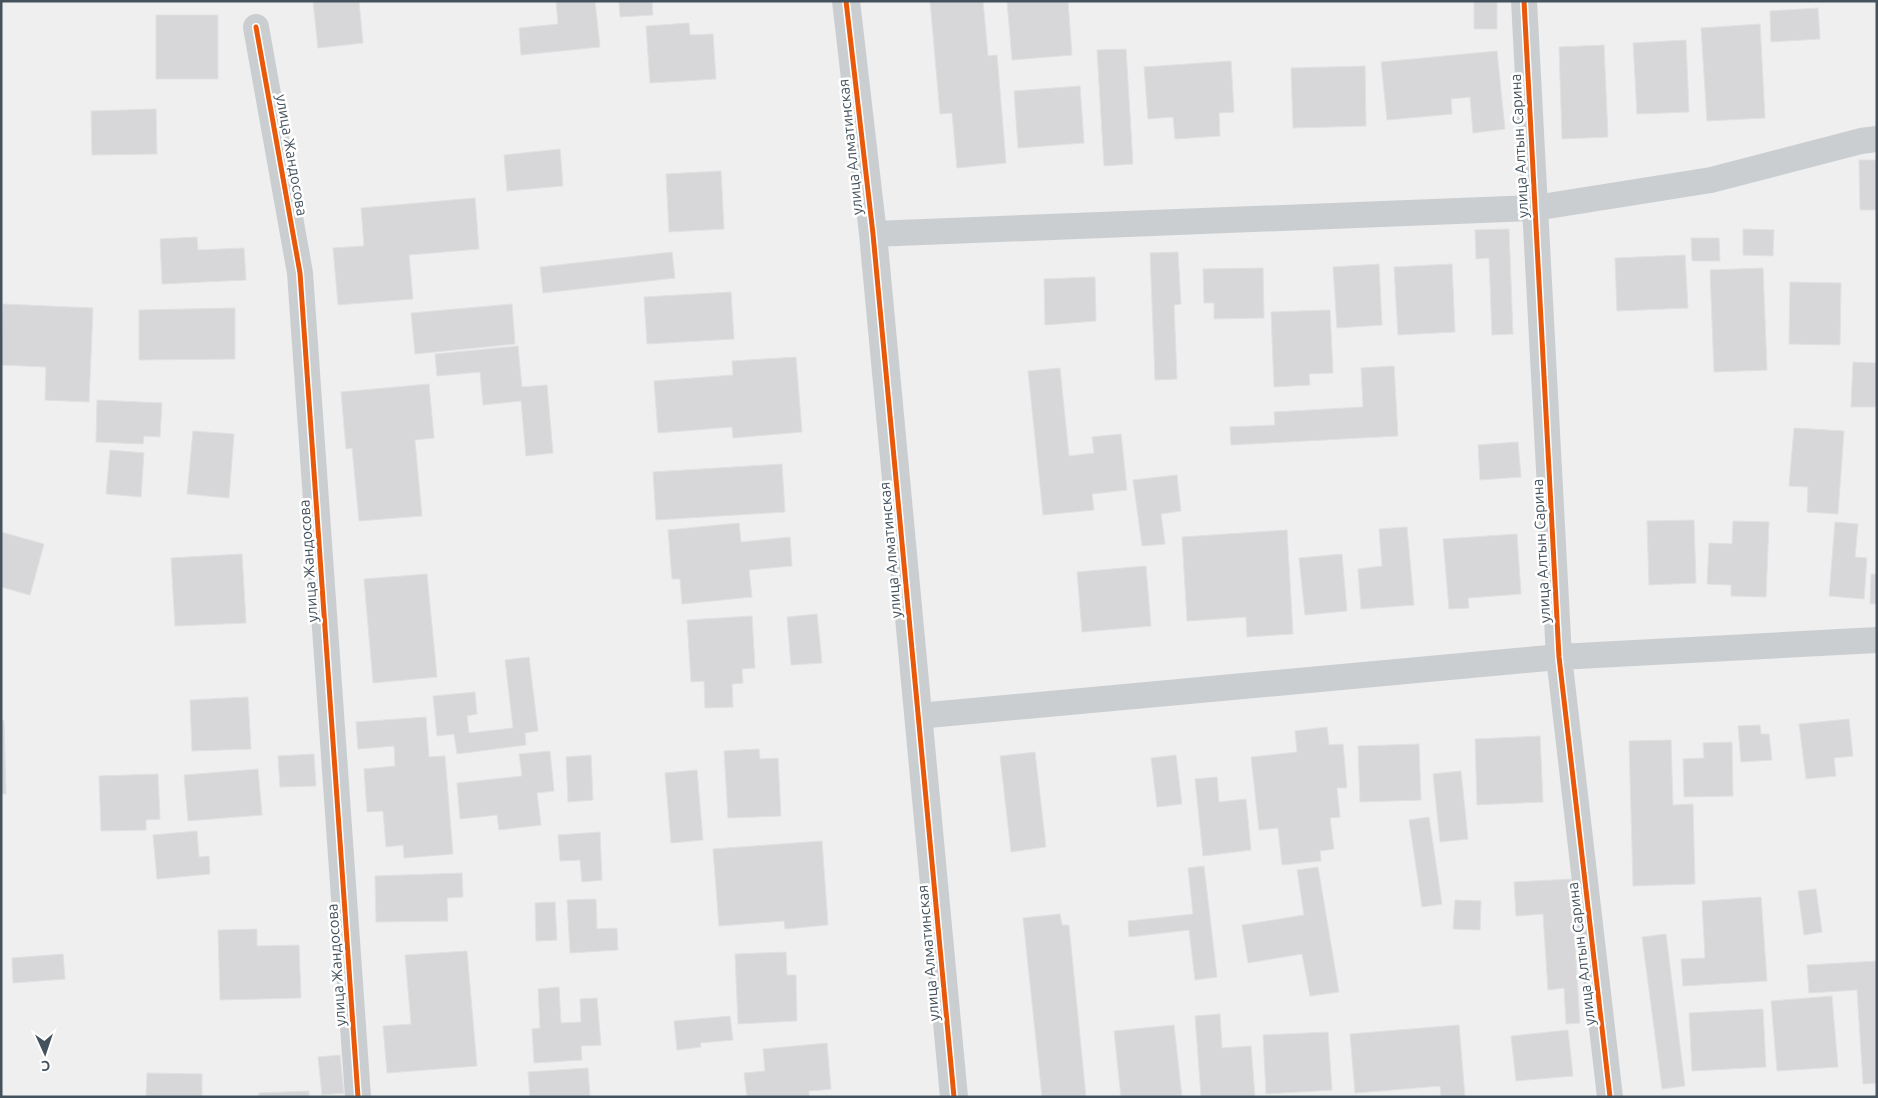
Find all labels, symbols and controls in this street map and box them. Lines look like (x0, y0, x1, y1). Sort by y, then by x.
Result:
street label: улица Алтын Сарина (1507, 73, 1531, 219)
street label: улица Алматинская (834, 78, 866, 216)
street label: улица Жандосова (273, 93, 311, 217)
street label: улица Алтын Сарина (1529, 478, 1553, 624)
street label: улица Алматинская (876, 481, 904, 619)
street label: улица Жандосова (295, 499, 321, 623)
street label: улица Алтын Сарина (1564, 881, 1598, 1027)
street label: улица Алматинская (914, 884, 942, 1022)
street label: улица Жандосова (323, 903, 349, 1027)
north arrow (20, 1028, 70, 1078)
text: С (41, 1058, 51, 1074)

